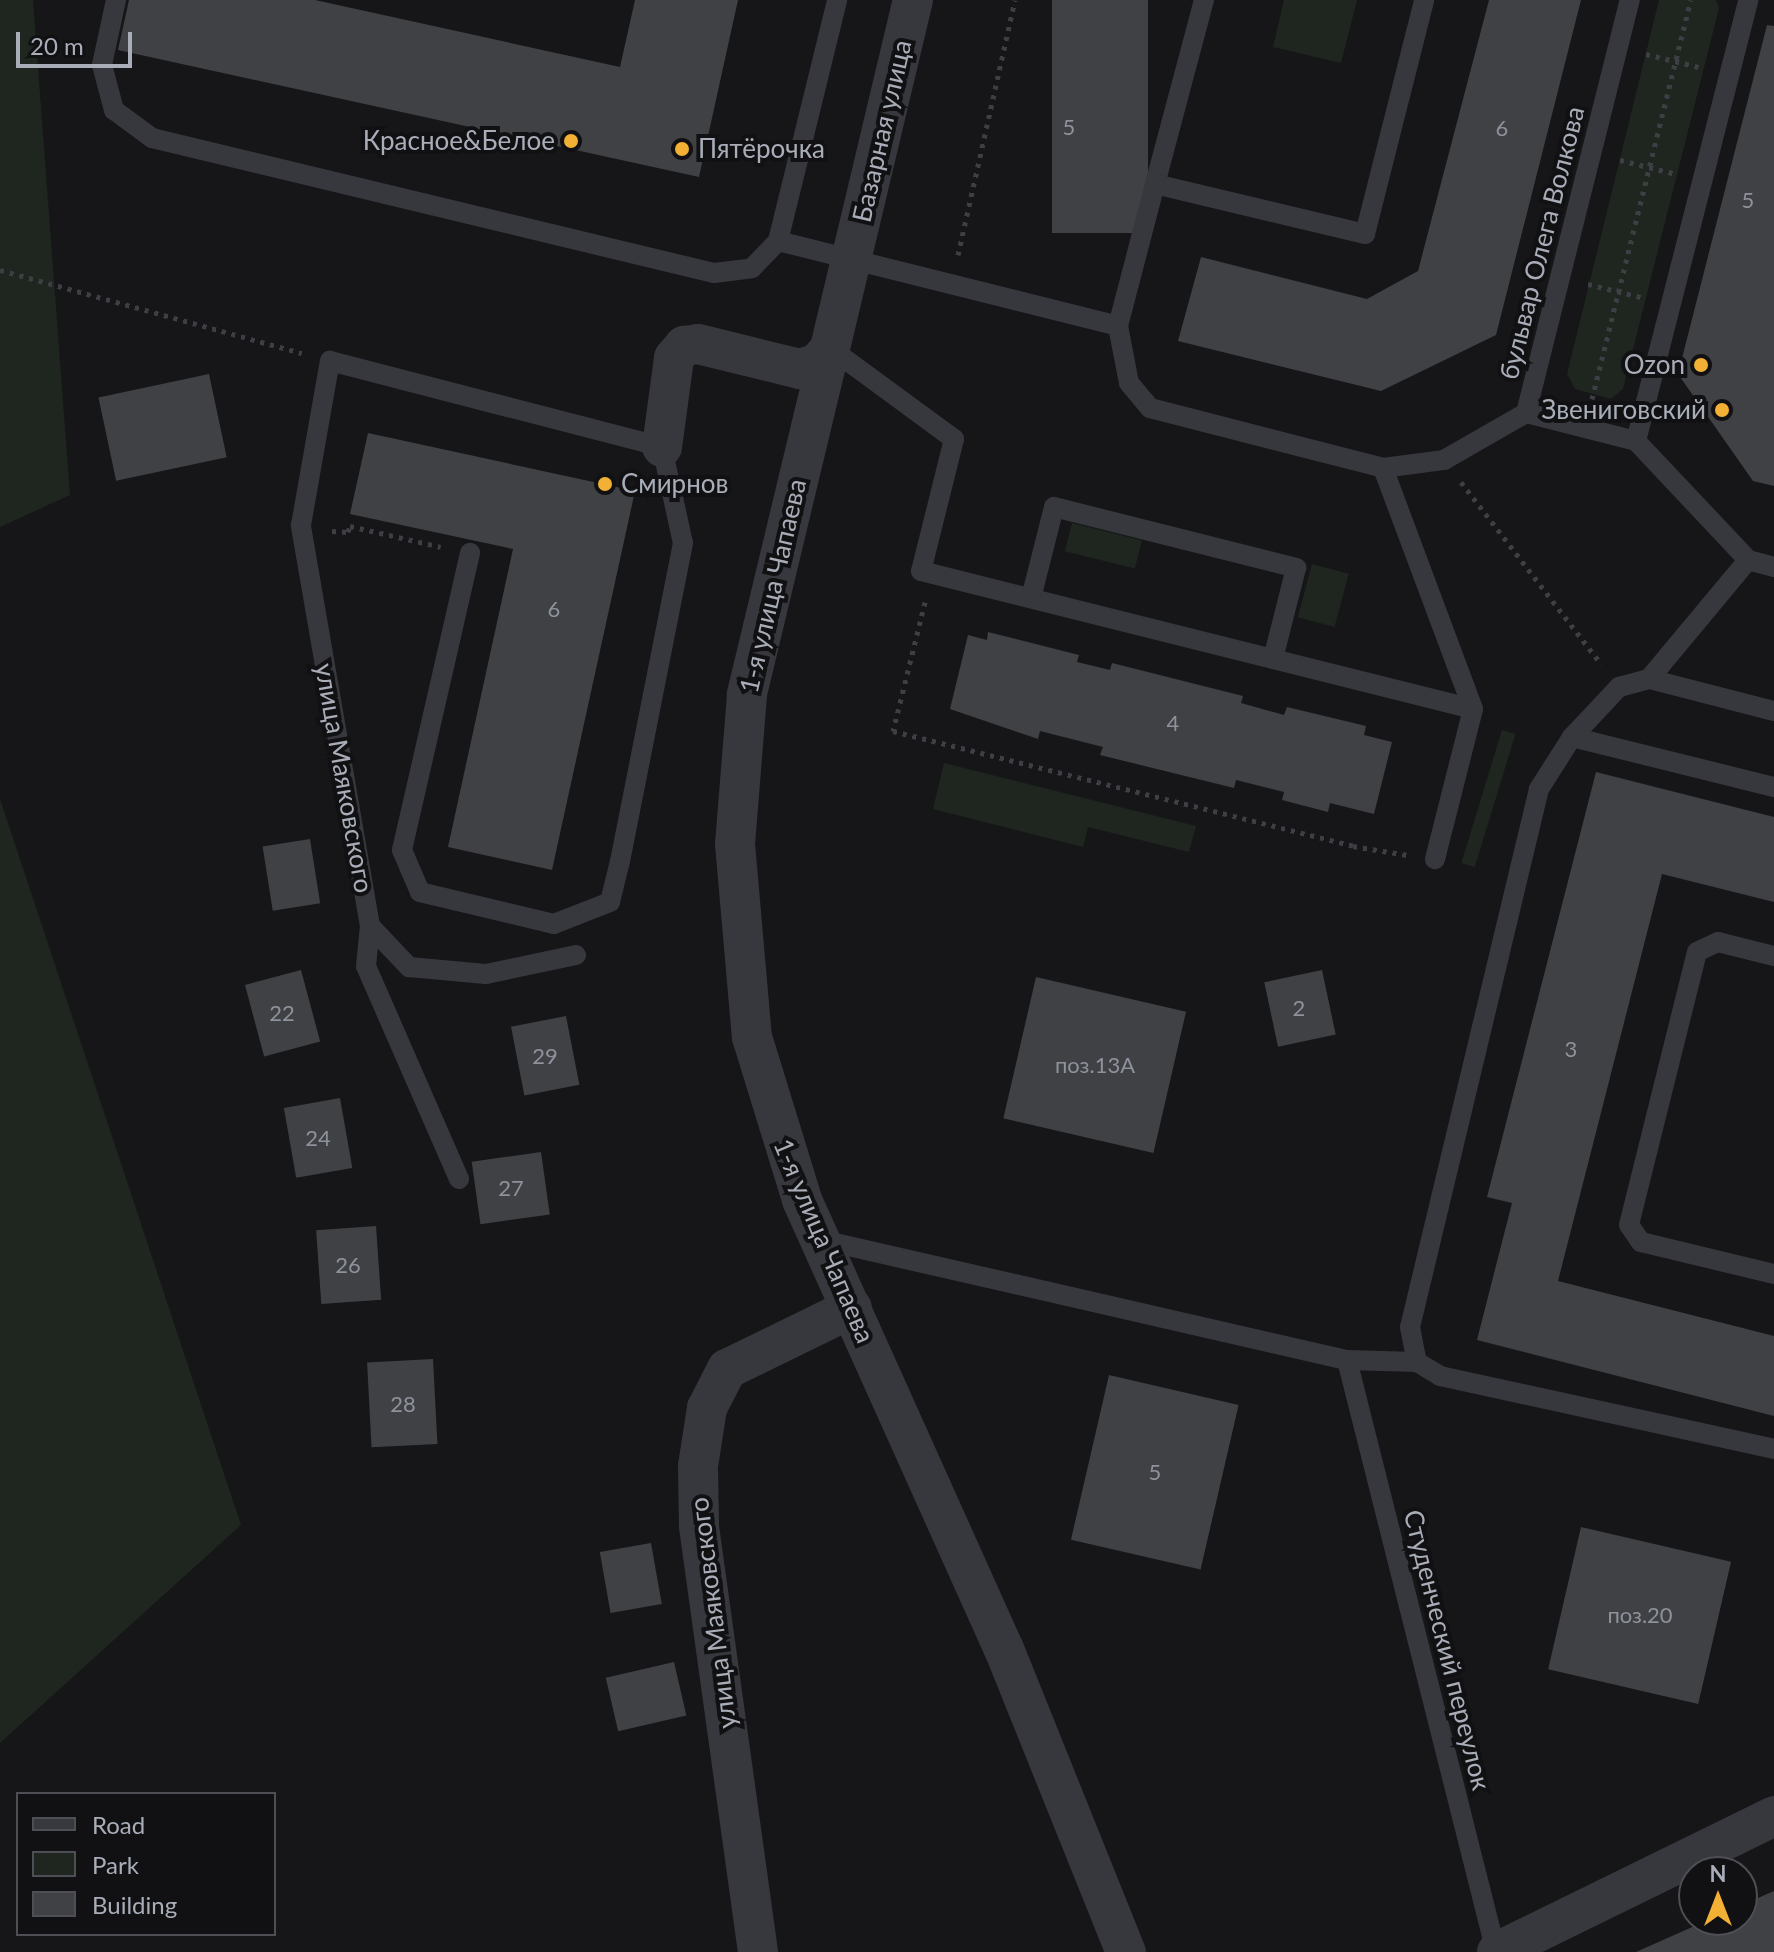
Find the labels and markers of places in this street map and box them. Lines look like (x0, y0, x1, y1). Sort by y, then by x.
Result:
place label: Красное&Белое (363, 125, 555, 157)
marker: Красное&Белое (562, 132, 580, 150)
place label: Пятёрочка (698, 133, 825, 165)
marker: Пятёрочка (673, 140, 691, 158)
place label: Ozon (1624, 349, 1685, 381)
marker: Ozon (1692, 356, 1710, 374)
place label: Звениговский (1542, 394, 1706, 426)
marker: Звениговский (1713, 401, 1731, 419)
place label: Смирнов (621, 468, 728, 500)
marker: Смирнов (596, 475, 614, 493)

